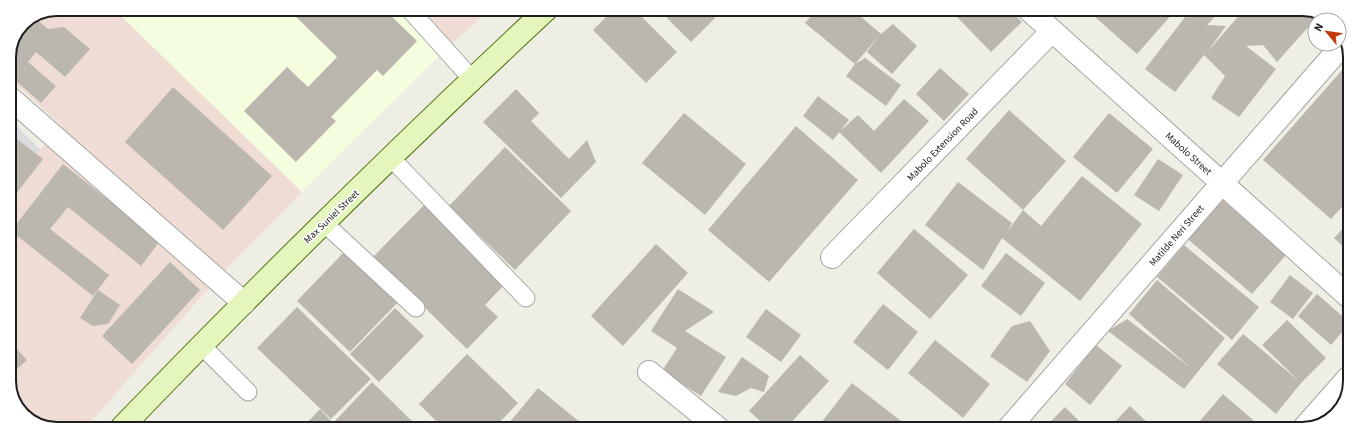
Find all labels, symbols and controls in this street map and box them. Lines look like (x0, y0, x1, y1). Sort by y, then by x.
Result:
north arrow (1307, 12, 1347, 52)
text: N (1310, 21, 1327, 34)
street label: Mabolo Extension Road (904, 105, 981, 184)
street label: Mabolo Street (1162, 129, 1215, 179)
street label: Max Suniel Street (301, 186, 363, 247)
street label: Matilde Neri Street (1146, 201, 1208, 269)

